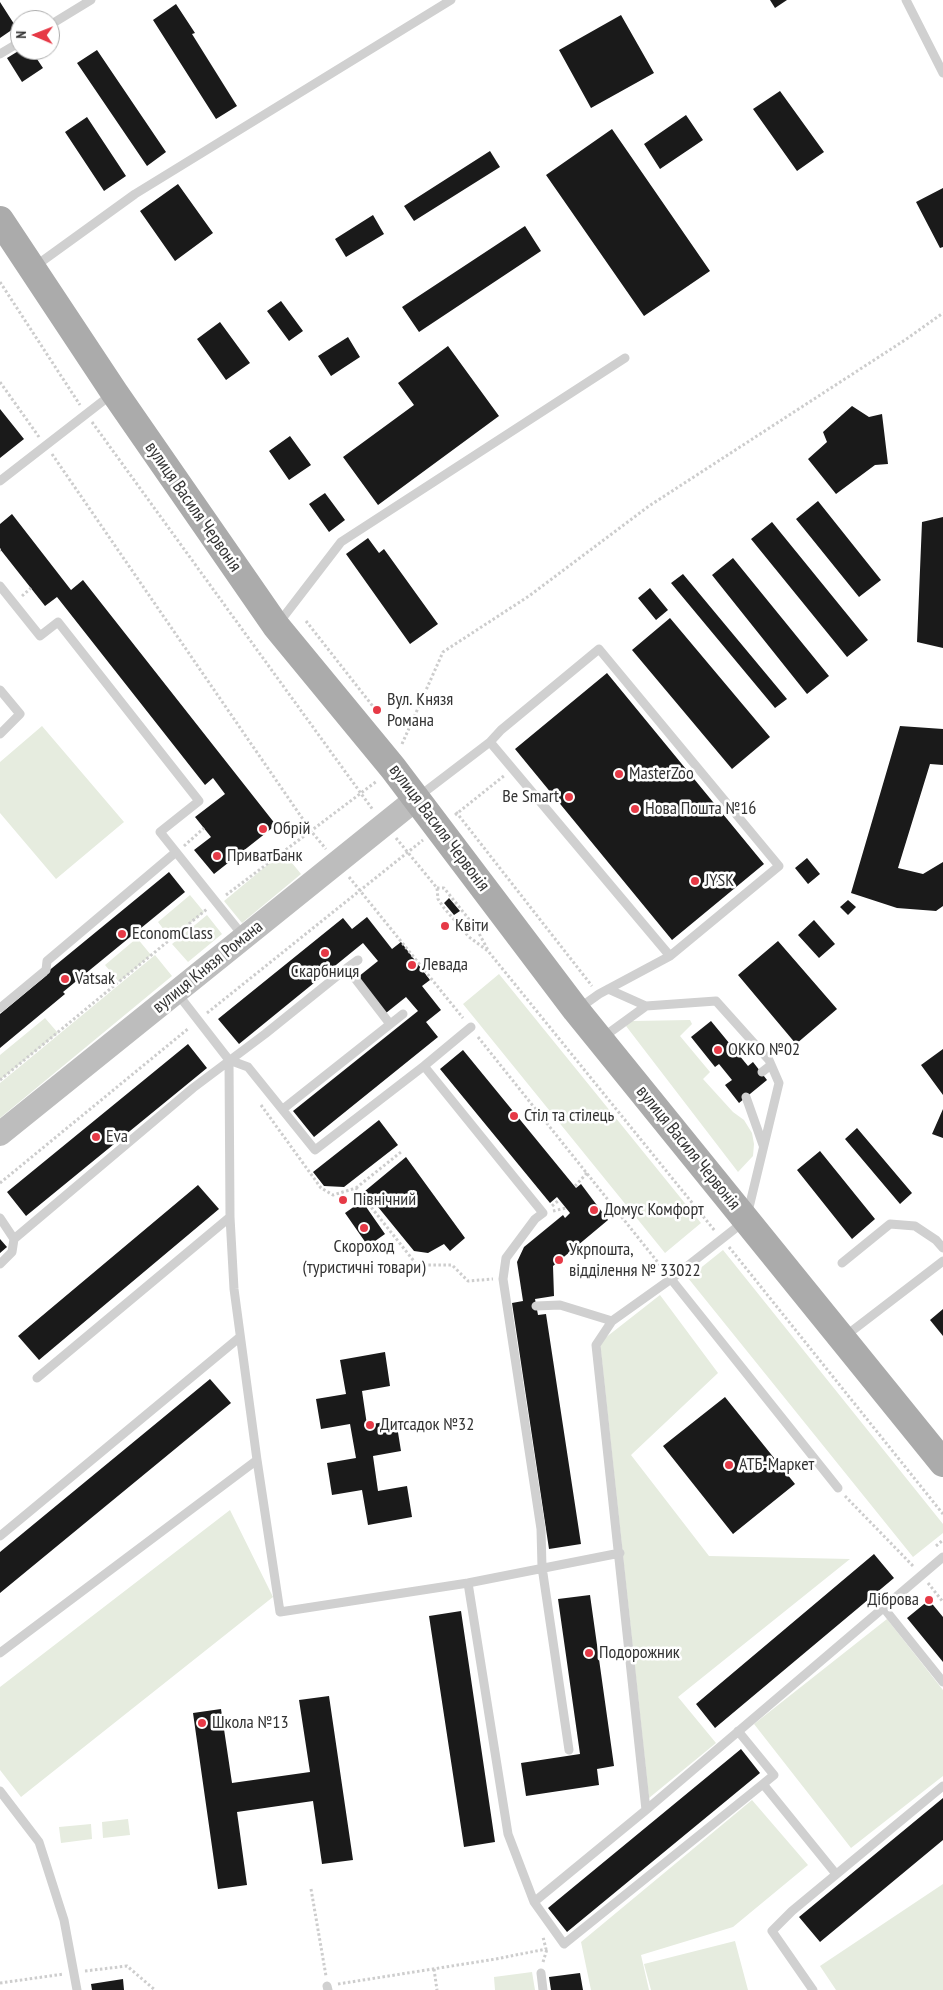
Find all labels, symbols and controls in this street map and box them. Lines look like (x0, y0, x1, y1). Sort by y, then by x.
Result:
north arrow (10, 10, 60, 60)
text: N (12, 31, 30, 39)
street label: вулиця Василя Червонія (140, 438, 246, 576)
place label: Вул. Князя Романа (387, 689, 453, 732)
marker: Вул. Князя Романа (371, 704, 383, 716)
street label: вулиця Василя Червонія (384, 760, 494, 896)
place label: MasterZoo (629, 763, 694, 785)
marker: MasterZoo (613, 768, 625, 780)
place label: Be Smart (502, 786, 559, 808)
marker: Be Smart (563, 791, 575, 803)
place label: Нова Пошта №16 (645, 798, 756, 820)
marker: Нова Пошта №16 (629, 803, 641, 815)
place label: Обрій (273, 818, 310, 840)
marker: Обрій (257, 823, 269, 835)
place label: ПриватБанк (227, 845, 302, 867)
marker: ПриватБанк (211, 850, 223, 862)
place label: JYSK (705, 870, 734, 892)
marker: JYSK (689, 875, 701, 887)
place label: Квiти (455, 915, 489, 937)
street label: вулиця Князя Романа (149, 916, 267, 1018)
marker: Квiти (439, 920, 451, 932)
place label: EconomClass (132, 923, 213, 945)
marker: EconomClass (116, 928, 128, 940)
marker: Скарбниця (319, 947, 331, 959)
place label: Левада (422, 954, 468, 976)
marker: Левада (406, 959, 418, 971)
place label: Скарбниця (291, 961, 359, 983)
place label: Vatsak (75, 968, 115, 990)
marker: Vatsak (59, 973, 71, 985)
place label: ОККО №02 (728, 1039, 800, 1061)
marker: ОККО №02 (712, 1044, 724, 1056)
street label: вулиця Василя Червонія (631, 1082, 745, 1214)
place label: Стіл та стілець (524, 1105, 614, 1127)
marker: Стіл та стілець (508, 1110, 520, 1122)
place label: Eva (106, 1126, 128, 1148)
marker: Eva (90, 1131, 102, 1143)
place label: Північний (353, 1189, 416, 1211)
marker: Північний (337, 1194, 349, 1206)
place label: Домус Комфорт (604, 1199, 704, 1221)
marker: Домус Комфорт (588, 1204, 600, 1216)
marker: Скороход (туристичні товари) (358, 1222, 370, 1234)
place label: Скороход (туристичні товари) (303, 1236, 425, 1278)
place label: Укрпошта, відділення № 33022 (569, 1239, 701, 1282)
marker: Укрпошта, відділення № 33022 (553, 1254, 565, 1266)
place label: Дитсадок №32 (380, 1414, 474, 1436)
marker: Дитсадок №32 (364, 1419, 376, 1431)
place label: АТБ-Маркет (739, 1454, 814, 1476)
marker: АТБ-Маркет (723, 1459, 735, 1471)
place label: Діброва (868, 1589, 919, 1611)
marker: Діброва (923, 1594, 935, 1606)
place label: Подорожник (599, 1642, 680, 1664)
marker: Подорожник (583, 1647, 595, 1659)
place label: Школа №13 (212, 1712, 289, 1734)
marker: Школа №13 (196, 1717, 208, 1729)

